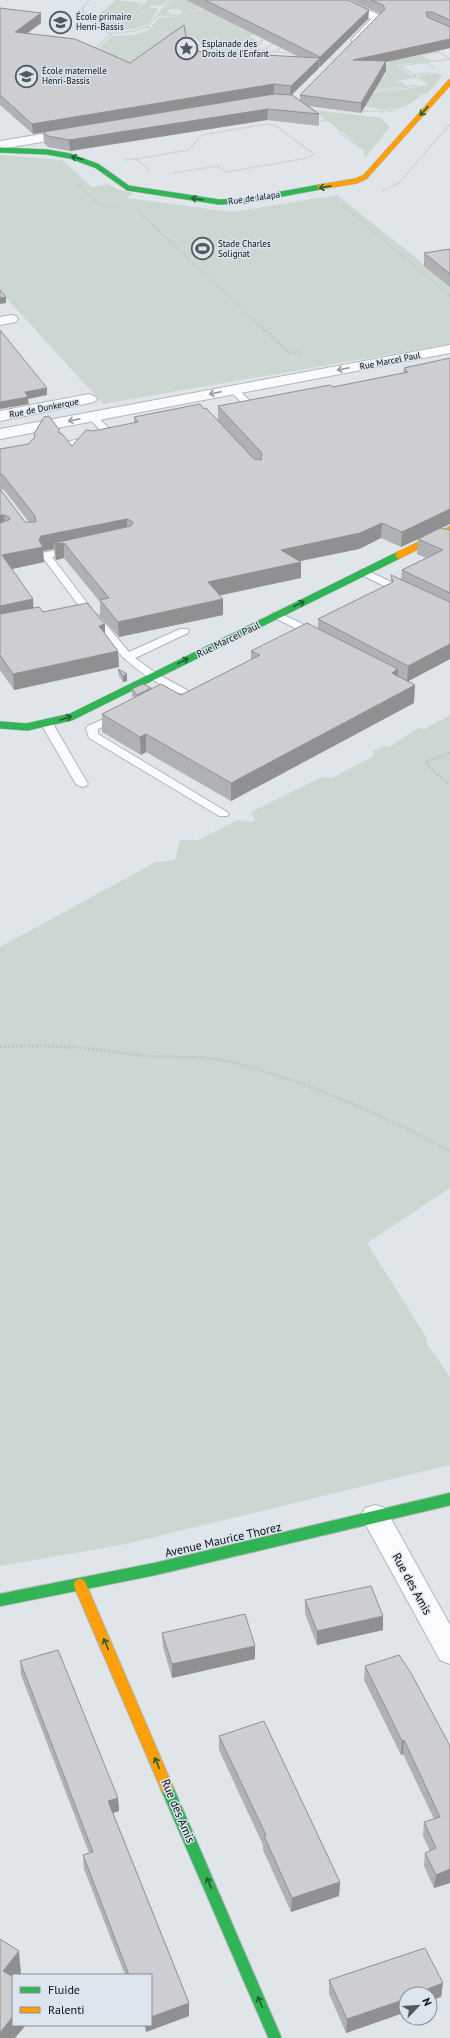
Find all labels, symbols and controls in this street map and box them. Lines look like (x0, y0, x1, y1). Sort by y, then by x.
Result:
school or university icon: École primaire Henri-Bassis (48, 9, 74, 35)
place label: École primaire Henri-Bassis (76, 11, 132, 32)
place icon: Esplanade des Droits de l'Enfant (174, 36, 200, 62)
place label: Esplanade des Droits de l'Enfant (202, 38, 269, 59)
school or university icon: École maternelle Henri-Bassis (14, 63, 40, 89)
place label: École maternelle Henri-Bassis (42, 65, 107, 86)
one-way arrow (420, 105, 429, 115)
one-way arrow (71, 154, 84, 161)
one-way arrow (319, 183, 332, 191)
street label: Rue de Jalapa (227, 188, 281, 207)
one-way arrow (191, 195, 204, 203)
sports icon: Stade Charles Solignat (190, 236, 216, 262)
place label: Stade Charles Solignat (218, 238, 271, 259)
street label: Rue Marcel Paul (358, 349, 422, 372)
one-way arrow (337, 366, 350, 374)
one-way arrow (209, 390, 222, 398)
street label: Rue de Dunkerque (8, 395, 80, 420)
one-way arrow (67, 416, 80, 424)
one-way arrow (293, 600, 305, 607)
street label: Rue Marcel Paul (194, 619, 262, 660)
one-way arrow (176, 657, 188, 665)
one-way arrow (59, 714, 72, 721)
street label: Avenue Maurice Thorez (163, 1519, 283, 1560)
street label: Rue des Amis (389, 1550, 436, 1617)
one-way arrow (102, 1638, 109, 1650)
one-way arrow (153, 1758, 160, 1770)
street label: Rue des Amis (158, 1776, 199, 1845)
one-way arrow (204, 1877, 212, 1889)
legend (12, 1974, 152, 2026)
text: Fluide (48, 1982, 80, 1997)
north arrow (398, 1986, 438, 2026)
text: N (419, 1996, 435, 2008)
one-way arrow (256, 1997, 263, 2009)
text: Ralenti (48, 2002, 84, 2017)

